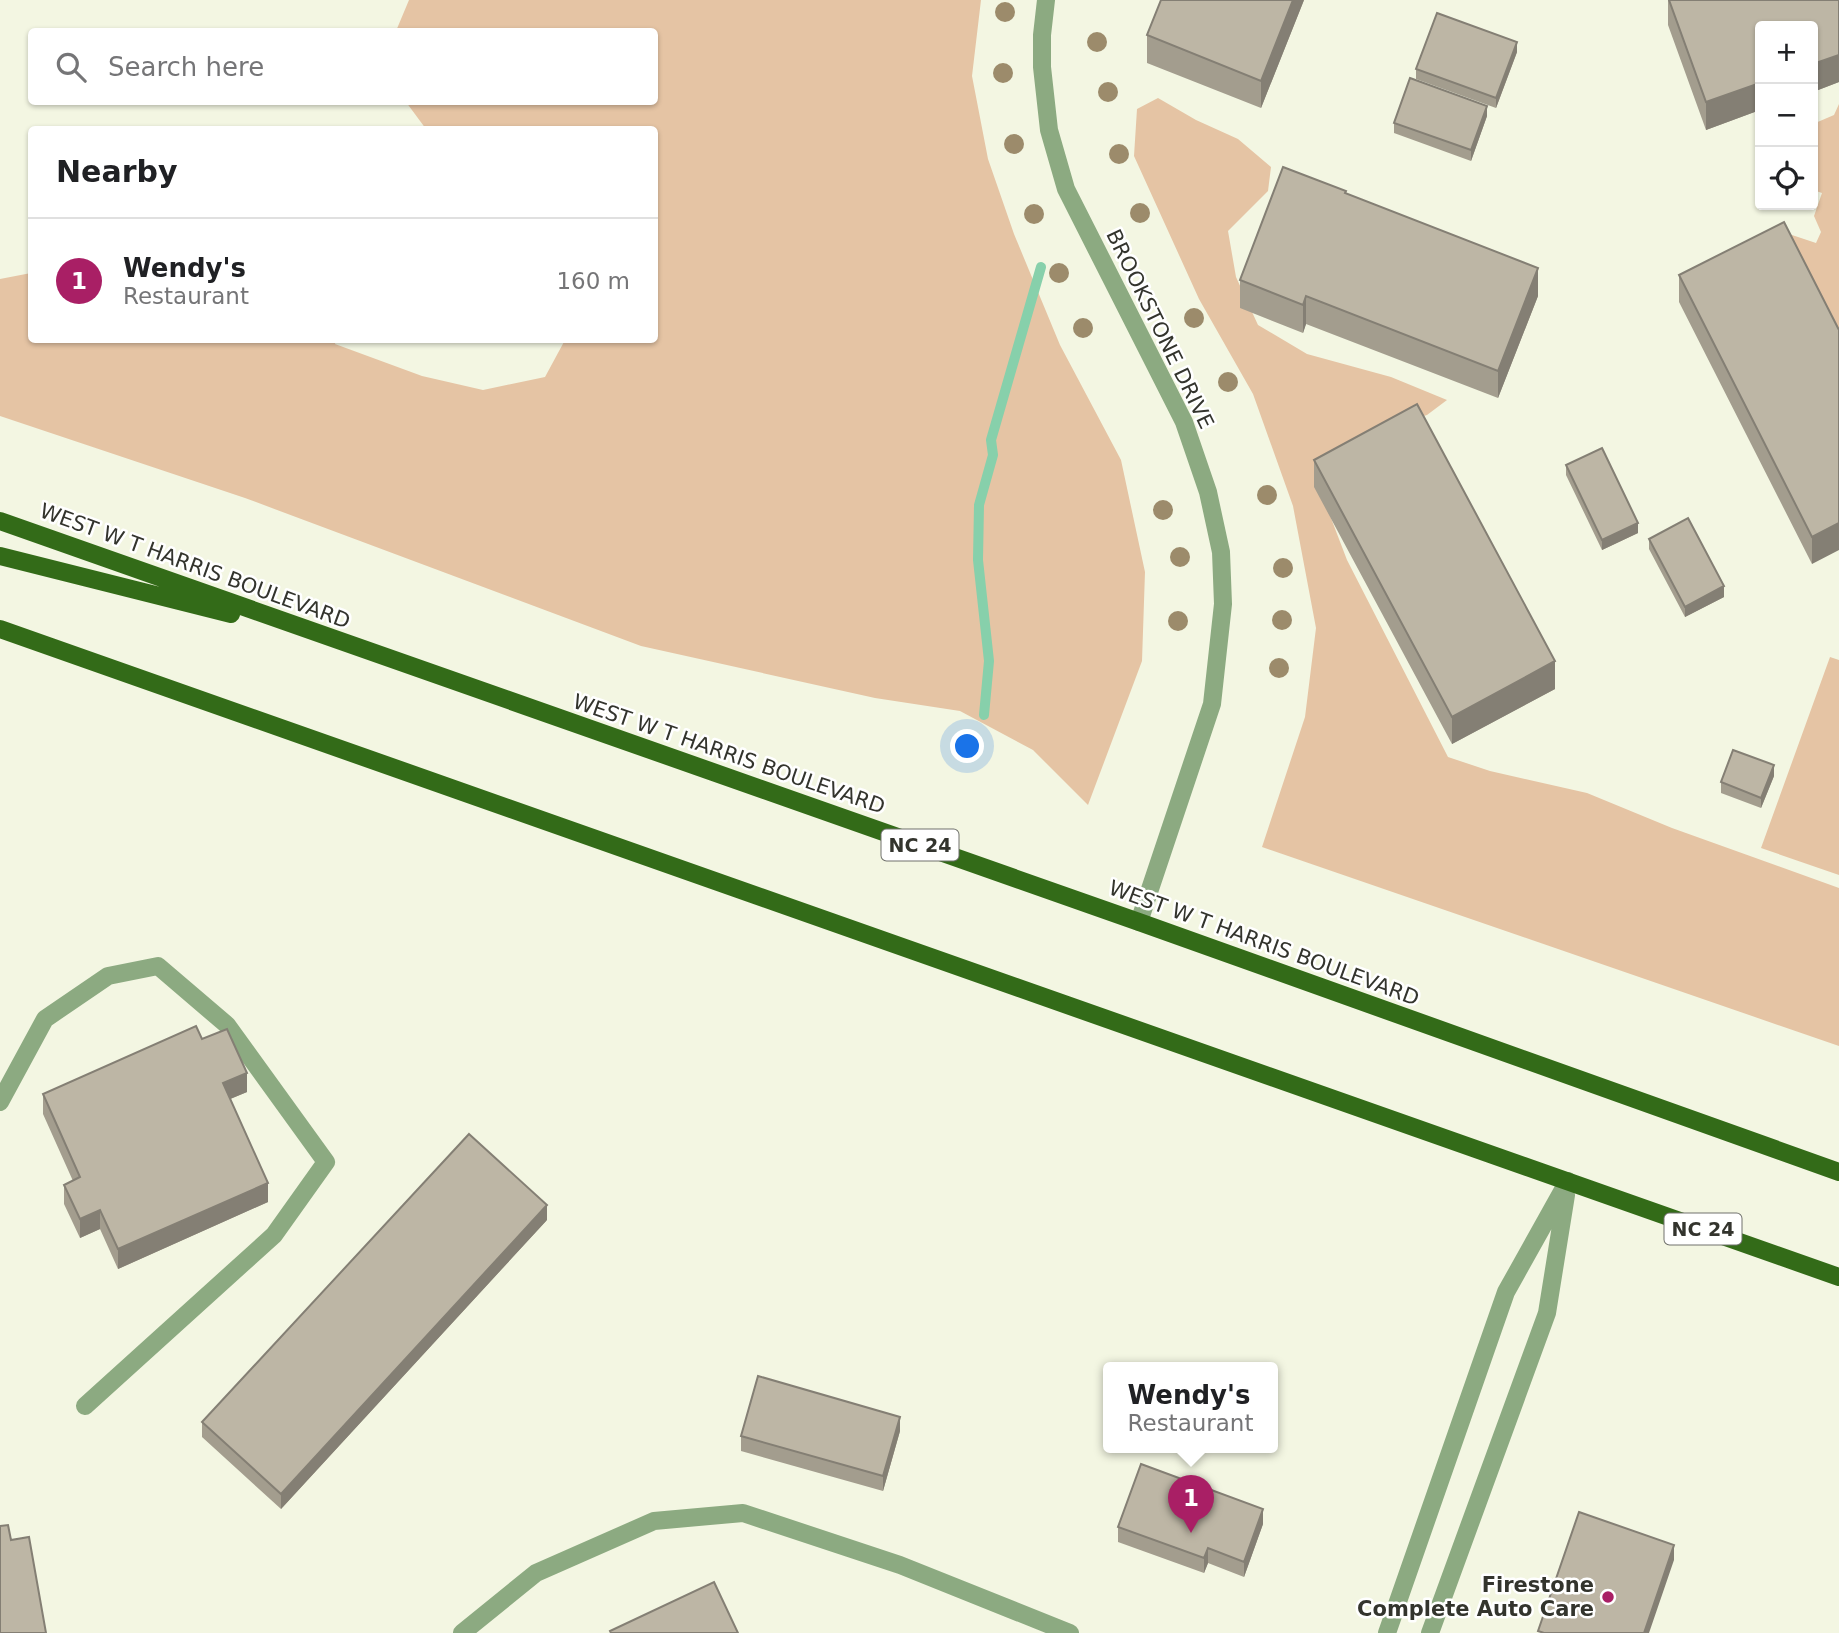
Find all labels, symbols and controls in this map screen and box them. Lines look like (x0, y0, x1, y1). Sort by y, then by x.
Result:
map controls (1755, 21, 1818, 210)
button: + (1755, 21, 1818, 84)
search box (28, 28, 658, 105)
icon: search (52, 48, 90, 86)
text: Search here (108, 52, 264, 82)
button: − (1755, 84, 1818, 147)
button: locate (1755, 147, 1818, 210)
text: Nearby (56, 154, 178, 189)
street label: BROOKSTONE DRIVE (1101, 225, 1219, 433)
text: Wendy's (123, 253, 246, 283)
text: 1 (71, 268, 87, 294)
text: 160 m (556, 268, 630, 294)
text: Restaurant (123, 283, 249, 309)
street label: WEST W T HARRIS BOULEVARD (37, 499, 353, 633)
street label: WEST W T HARRIS BOULEVARD (570, 689, 888, 819)
your location (950, 729, 984, 763)
road number: NC 24 (881, 830, 958, 860)
street label: WEST W T HARRIS BOULEVARD (1106, 876, 1422, 1010)
road number: NC 24 (1664, 1214, 1742, 1245)
popup (1103, 1362, 1278, 1453)
text: Wendy's (1128, 1380, 1250, 1410)
text: Restaurant (1128, 1410, 1253, 1436)
pin: 1 (1168, 1475, 1214, 1533)
place label: Firestone Complete Auto Care (1357, 1573, 1594, 1621)
marker: Firestone Complete Auto Care (1600, 1589, 1616, 1605)

